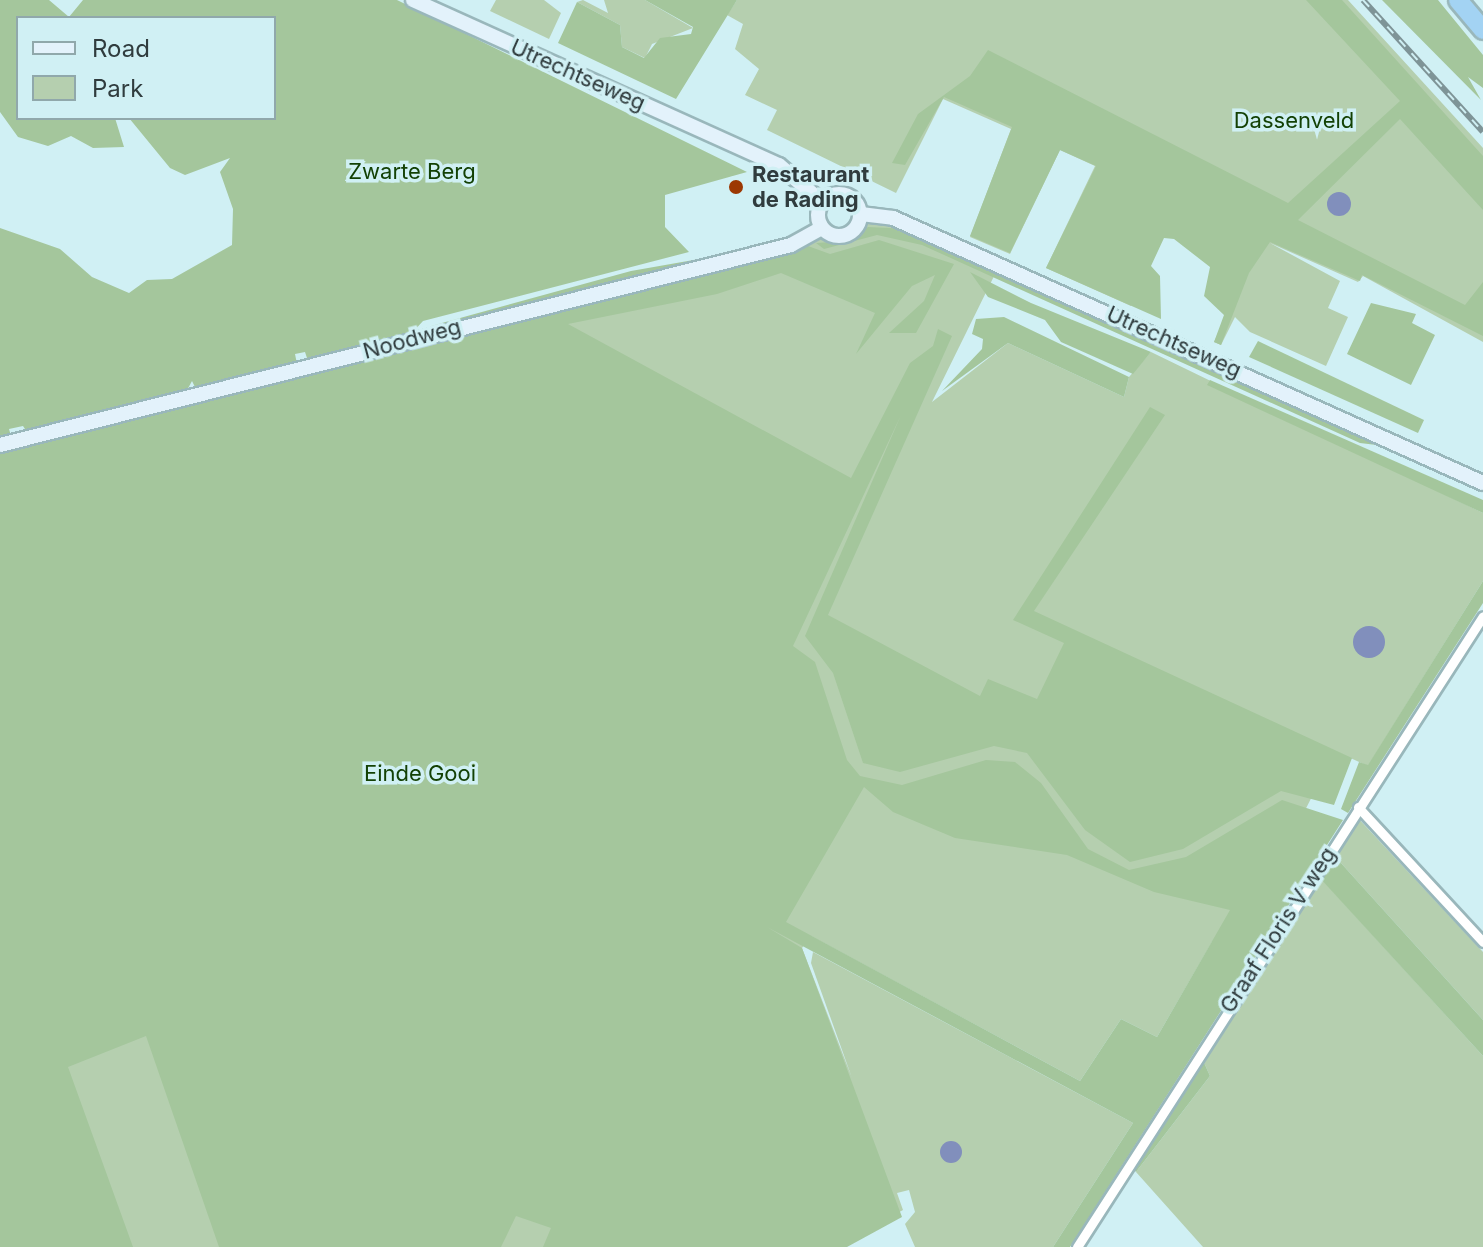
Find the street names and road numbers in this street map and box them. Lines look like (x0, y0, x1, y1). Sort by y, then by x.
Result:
street label: Utrechtseweg (506, 33, 650, 117)
street label: Utrechtseweg (1102, 300, 1246, 384)
street label: Noodweg (360, 313, 464, 365)
street label: Graaf Floris V weg (1215, 842, 1341, 1018)

